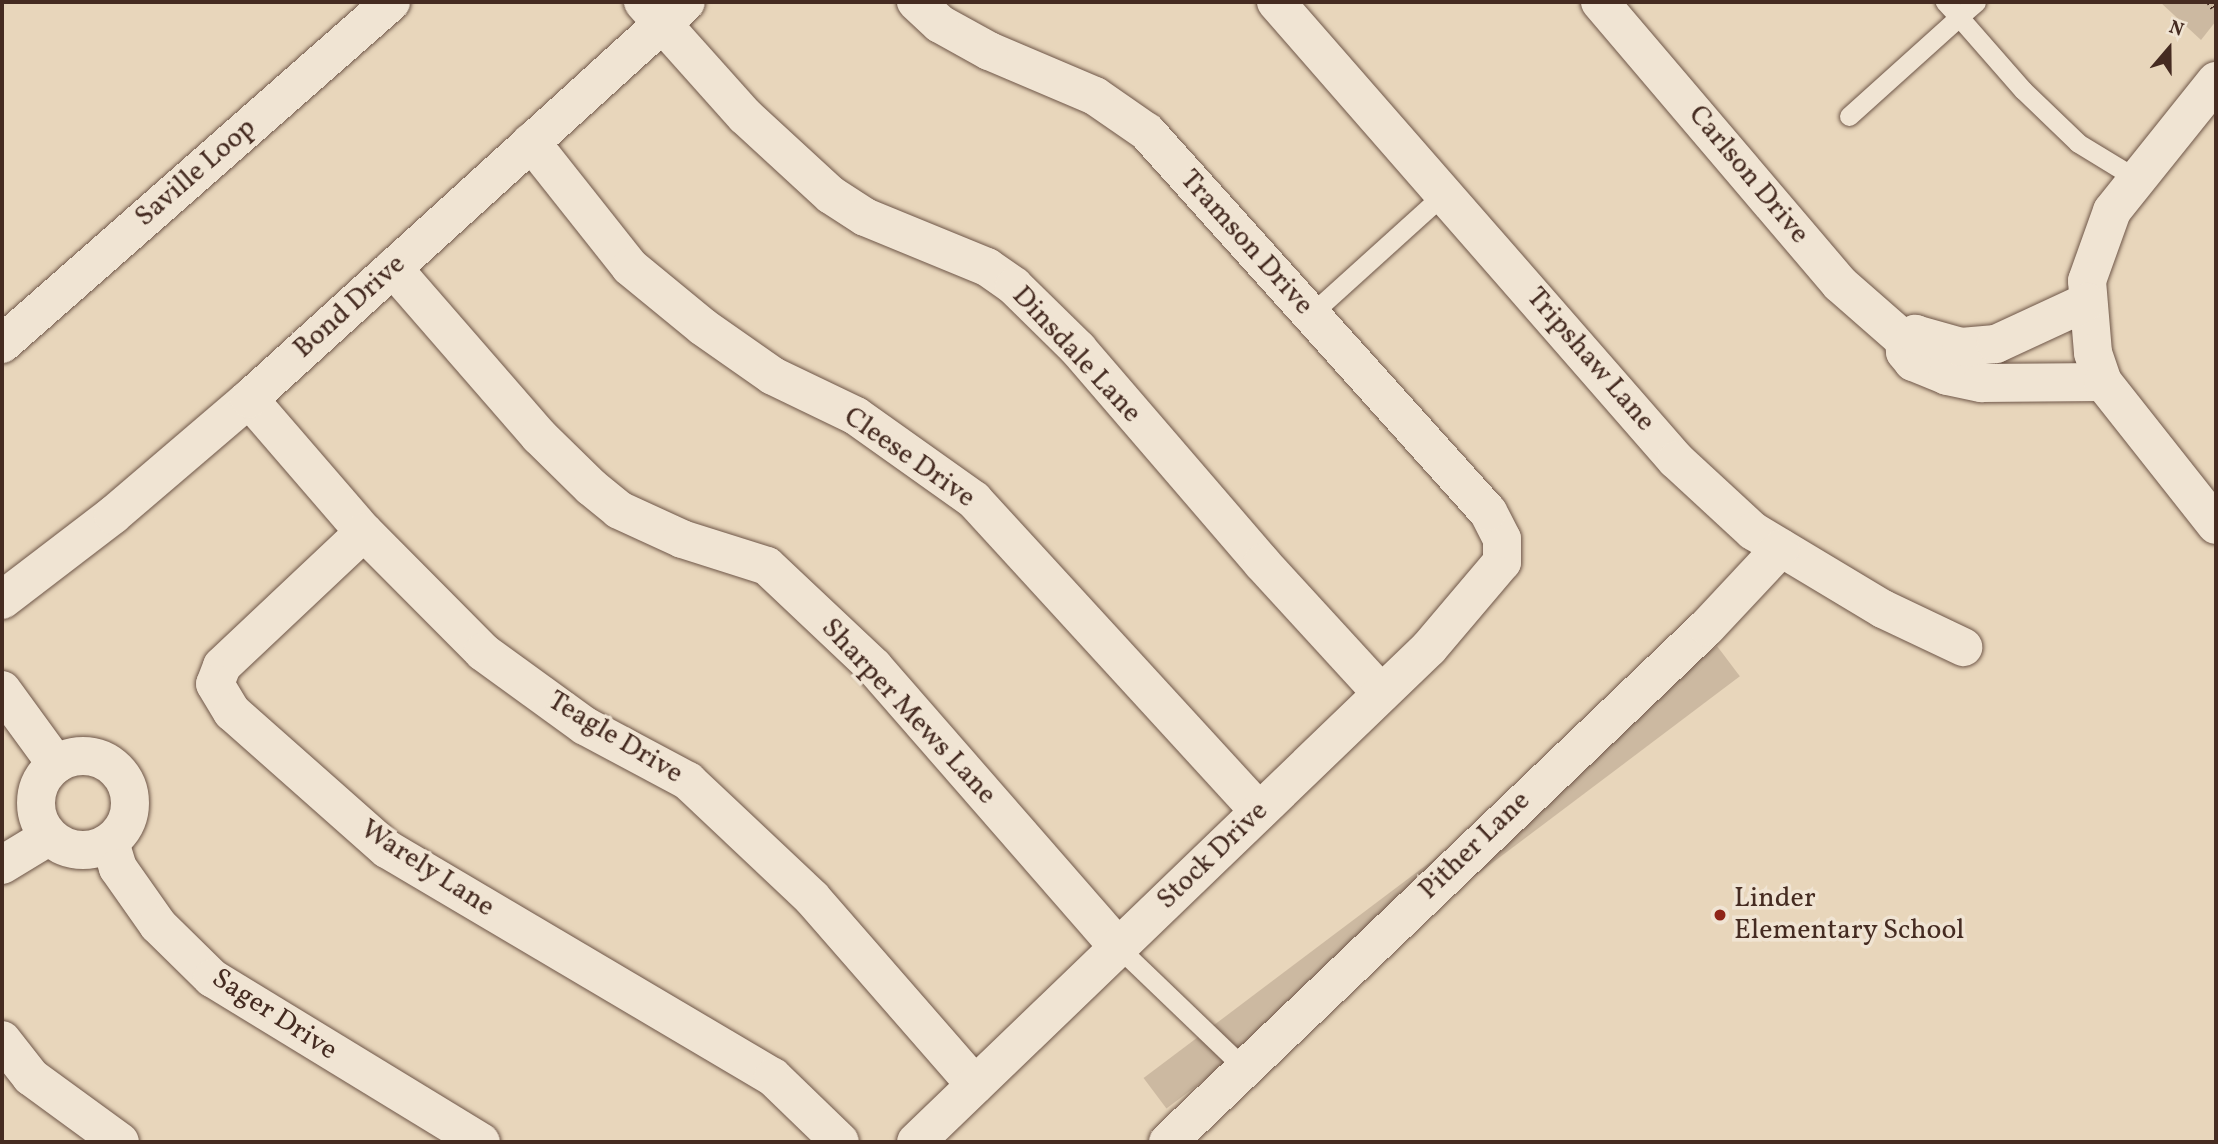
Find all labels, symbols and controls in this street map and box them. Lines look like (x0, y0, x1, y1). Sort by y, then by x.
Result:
north arrow (2134, 14, 2204, 84)
text: N (2165, 15, 2187, 44)
street label: Carlson Drive (1681, 99, 1815, 251)
street label: Saville Loop (129, 111, 263, 235)
street label: Tramson Drive (1172, 164, 1320, 322)
street label: Bond Drive (287, 248, 413, 366)
street label: Dinsdale Lane (1004, 280, 1148, 430)
street label: Tripshaw Lane (1518, 281, 1662, 439)
street label: Cleese Drive (837, 401, 981, 515)
street label: Sharper Mews Lane (813, 612, 1003, 812)
street label: Teagle Drive (541, 685, 689, 791)
street label: Pither Lane (1412, 785, 1538, 907)
street label: Stock Drive (1151, 795, 1275, 917)
street label: Warely Lane (353, 813, 501, 925)
place label: Linder Elementary School (1734, 882, 1965, 948)
marker: Linder Elementary School (1712, 907, 1728, 923)
street label: Sager Drive (205, 962, 343, 1068)

